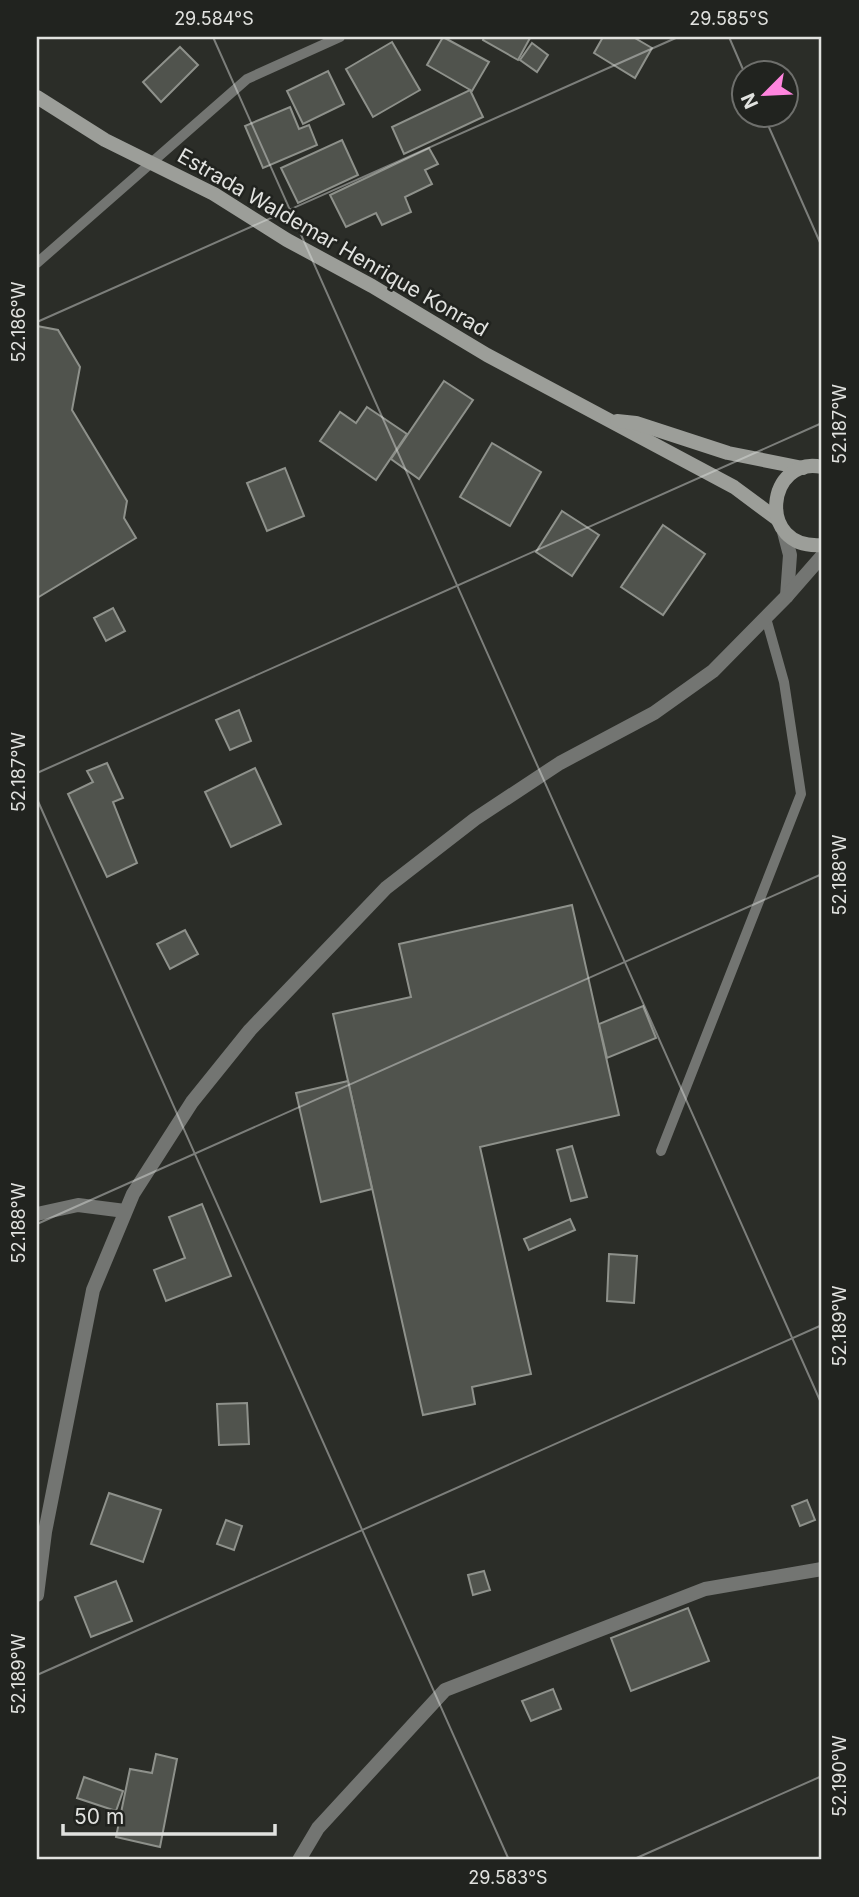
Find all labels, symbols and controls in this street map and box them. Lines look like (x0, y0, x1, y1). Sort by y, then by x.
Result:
text: 29.584°S (174, 8, 254, 29)
text: 29.585°S (689, 8, 769, 29)
north arrow (730, 60, 800, 130)
text: N (736, 89, 763, 112)
street label: Estrada Waldemar Henrique Konrad (173, 143, 493, 341)
text: 52.186°W (8, 281, 29, 363)
text: 52.187°W (829, 384, 850, 464)
text: 52.187°W (8, 732, 29, 812)
text: 52.188°W (829, 834, 850, 915)
text: 52.188°W (8, 1182, 29, 1263)
text: 52.189°W (829, 1285, 850, 1367)
text: 52.189°W (8, 1633, 29, 1715)
text: 52.190°W (829, 1735, 850, 1817)
scale bar (63, 1792, 275, 1836)
text: 50 m (74, 1804, 124, 1829)
text: 29.583°S (468, 1867, 548, 1888)

